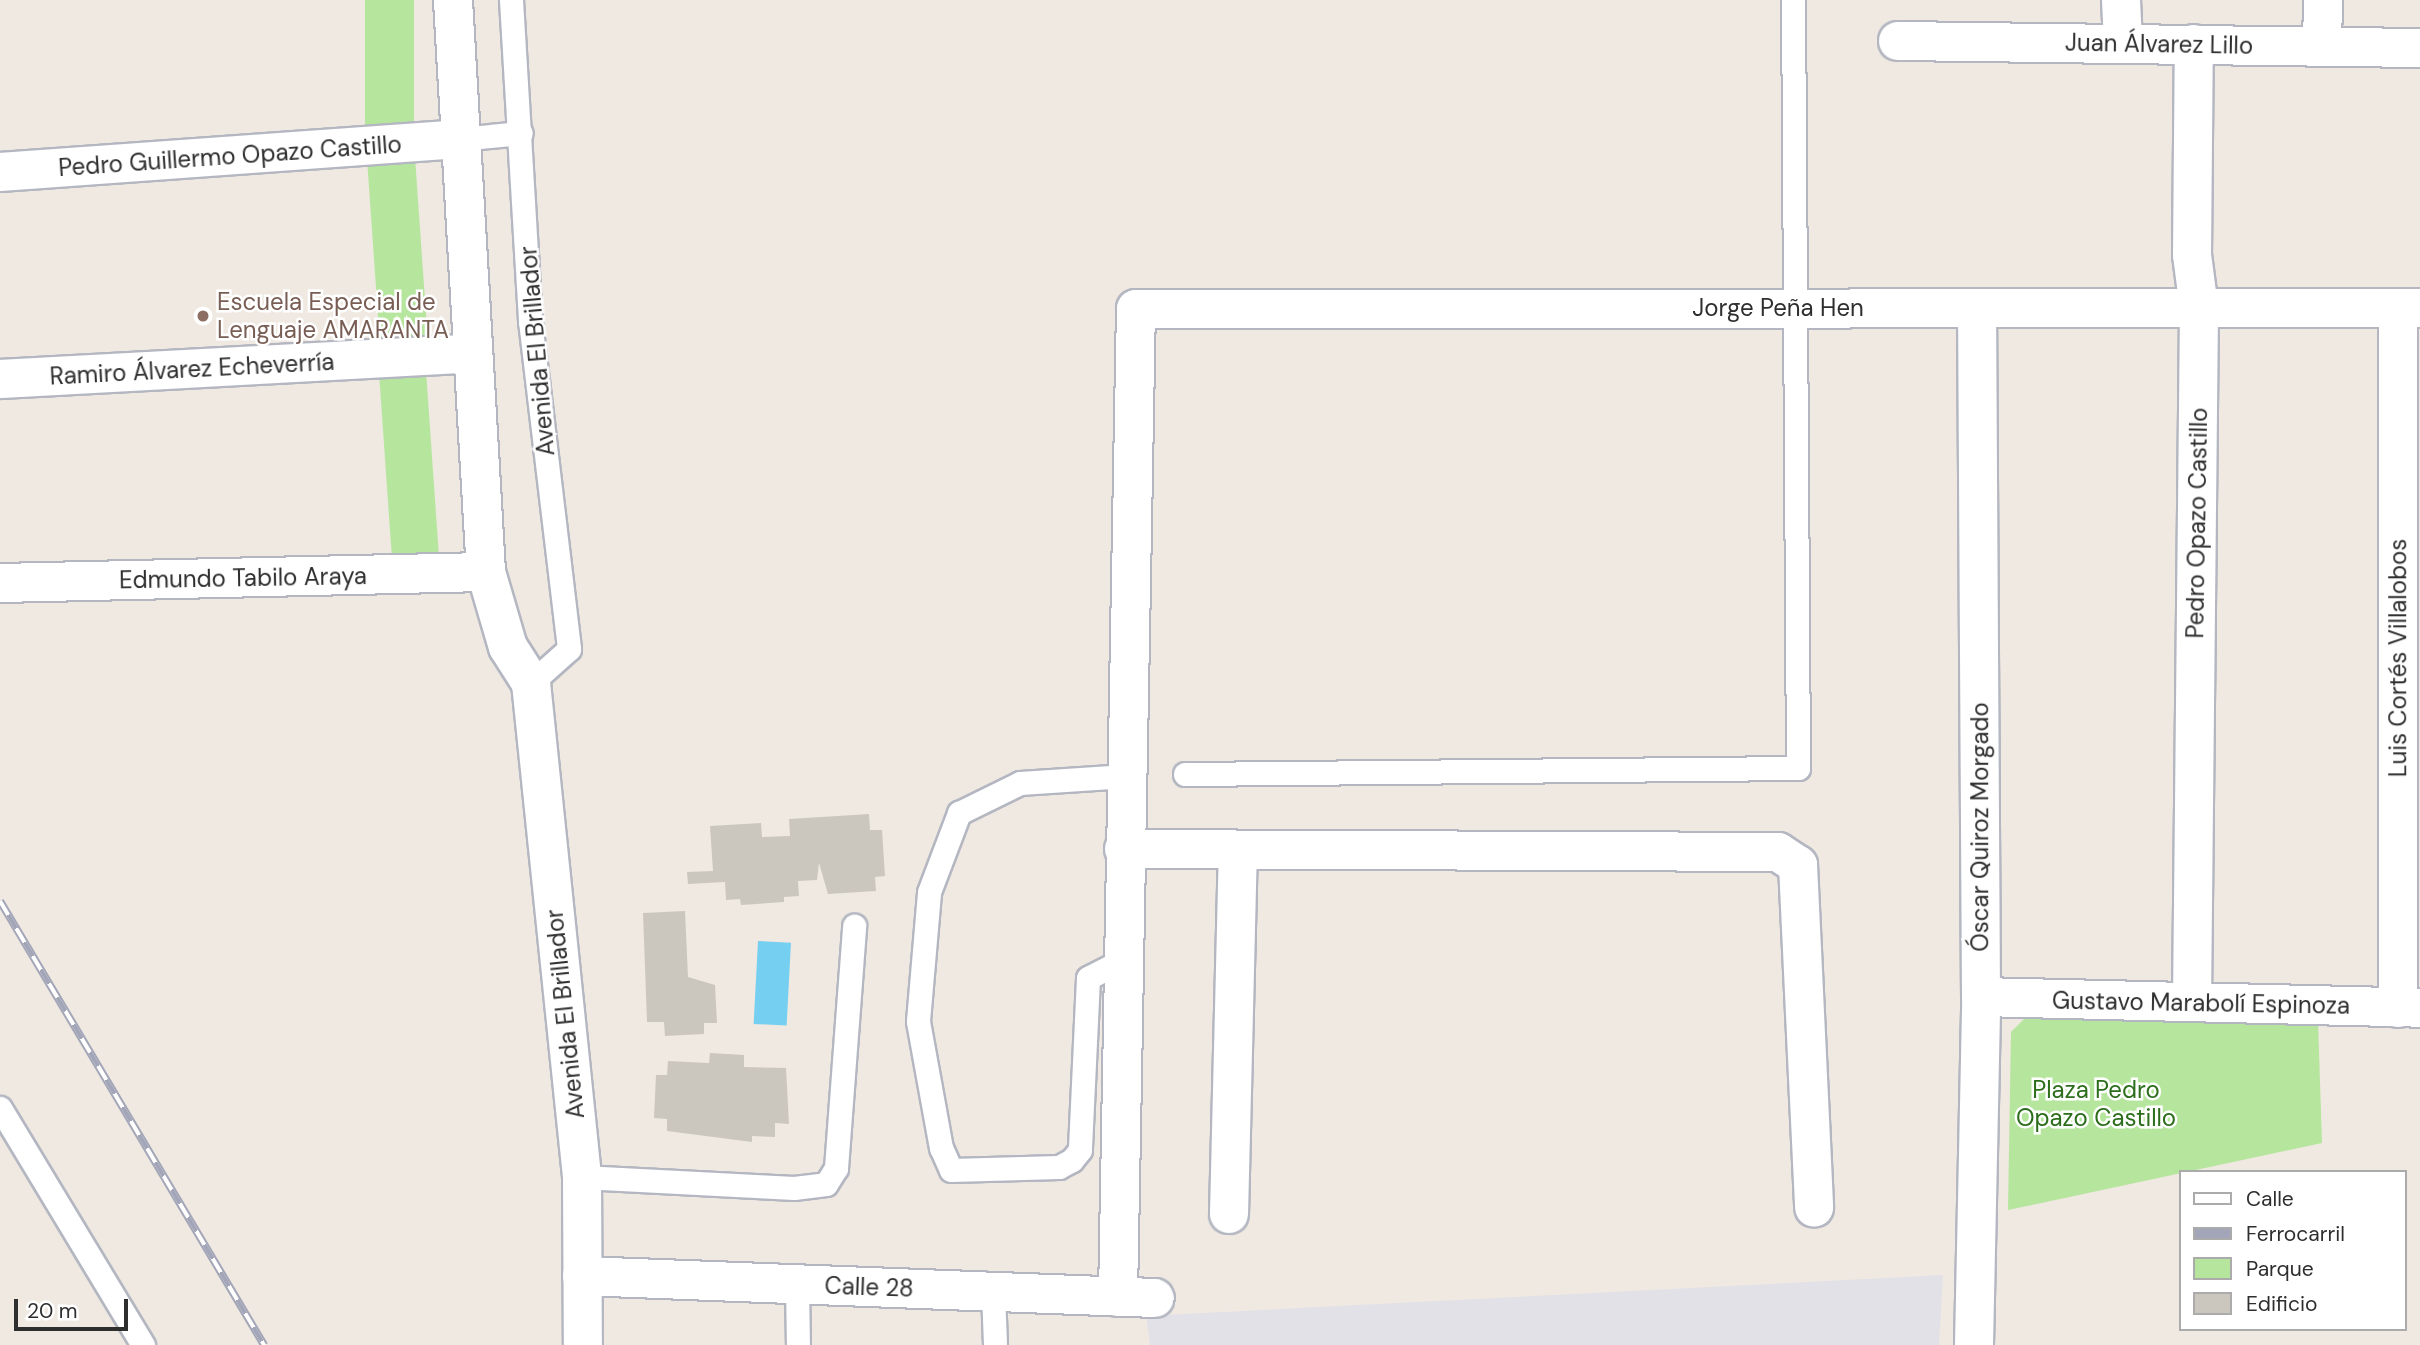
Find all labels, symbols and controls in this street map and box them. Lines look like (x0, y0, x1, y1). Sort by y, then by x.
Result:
street label: Juan Álvarez Lillo (2065, 28, 2253, 60)
street label: Pedro Guillermo Opazo Castillo (57, 130, 403, 182)
street label: Avenida El Brillador (513, 245, 561, 457)
place label: Escuela Especial de Lenguaje AMARANTA (217, 288, 449, 344)
street label: Jorge Peña Hen (1692, 294, 1864, 322)
marker: Escuela Especial de Lenguaje AMARANTA (195, 308, 211, 324)
street label: Ramiro Álvarez Echeverría (49, 347, 335, 391)
street label: Pedro Opazo Castillo (2181, 407, 2213, 639)
street label: Luis Cortés Villalobos (2384, 539, 2412, 777)
street label: Edmundo Tabilo Araya (119, 561, 367, 595)
street label: Óscar Quiroz Morgado (1966, 702, 1994, 952)
street label: Avenida El Brillador (540, 908, 590, 1120)
street label: Gustavo Marabolí Espinoza (2052, 986, 2350, 1020)
park label: Plaza Pedro Opazo Castillo (2016, 1076, 2176, 1132)
legend (2178, 1170, 2406, 1331)
text: Calle (2246, 1185, 2294, 1213)
text: Ferrocarril (2246, 1220, 2345, 1248)
text: Parque (2246, 1255, 2314, 1283)
street label: Calle 28 (824, 1271, 914, 1303)
scale bar (18, 1286, 131, 1330)
text: Edificio (2246, 1290, 2317, 1318)
text: 20 m (27, 1297, 78, 1325)

